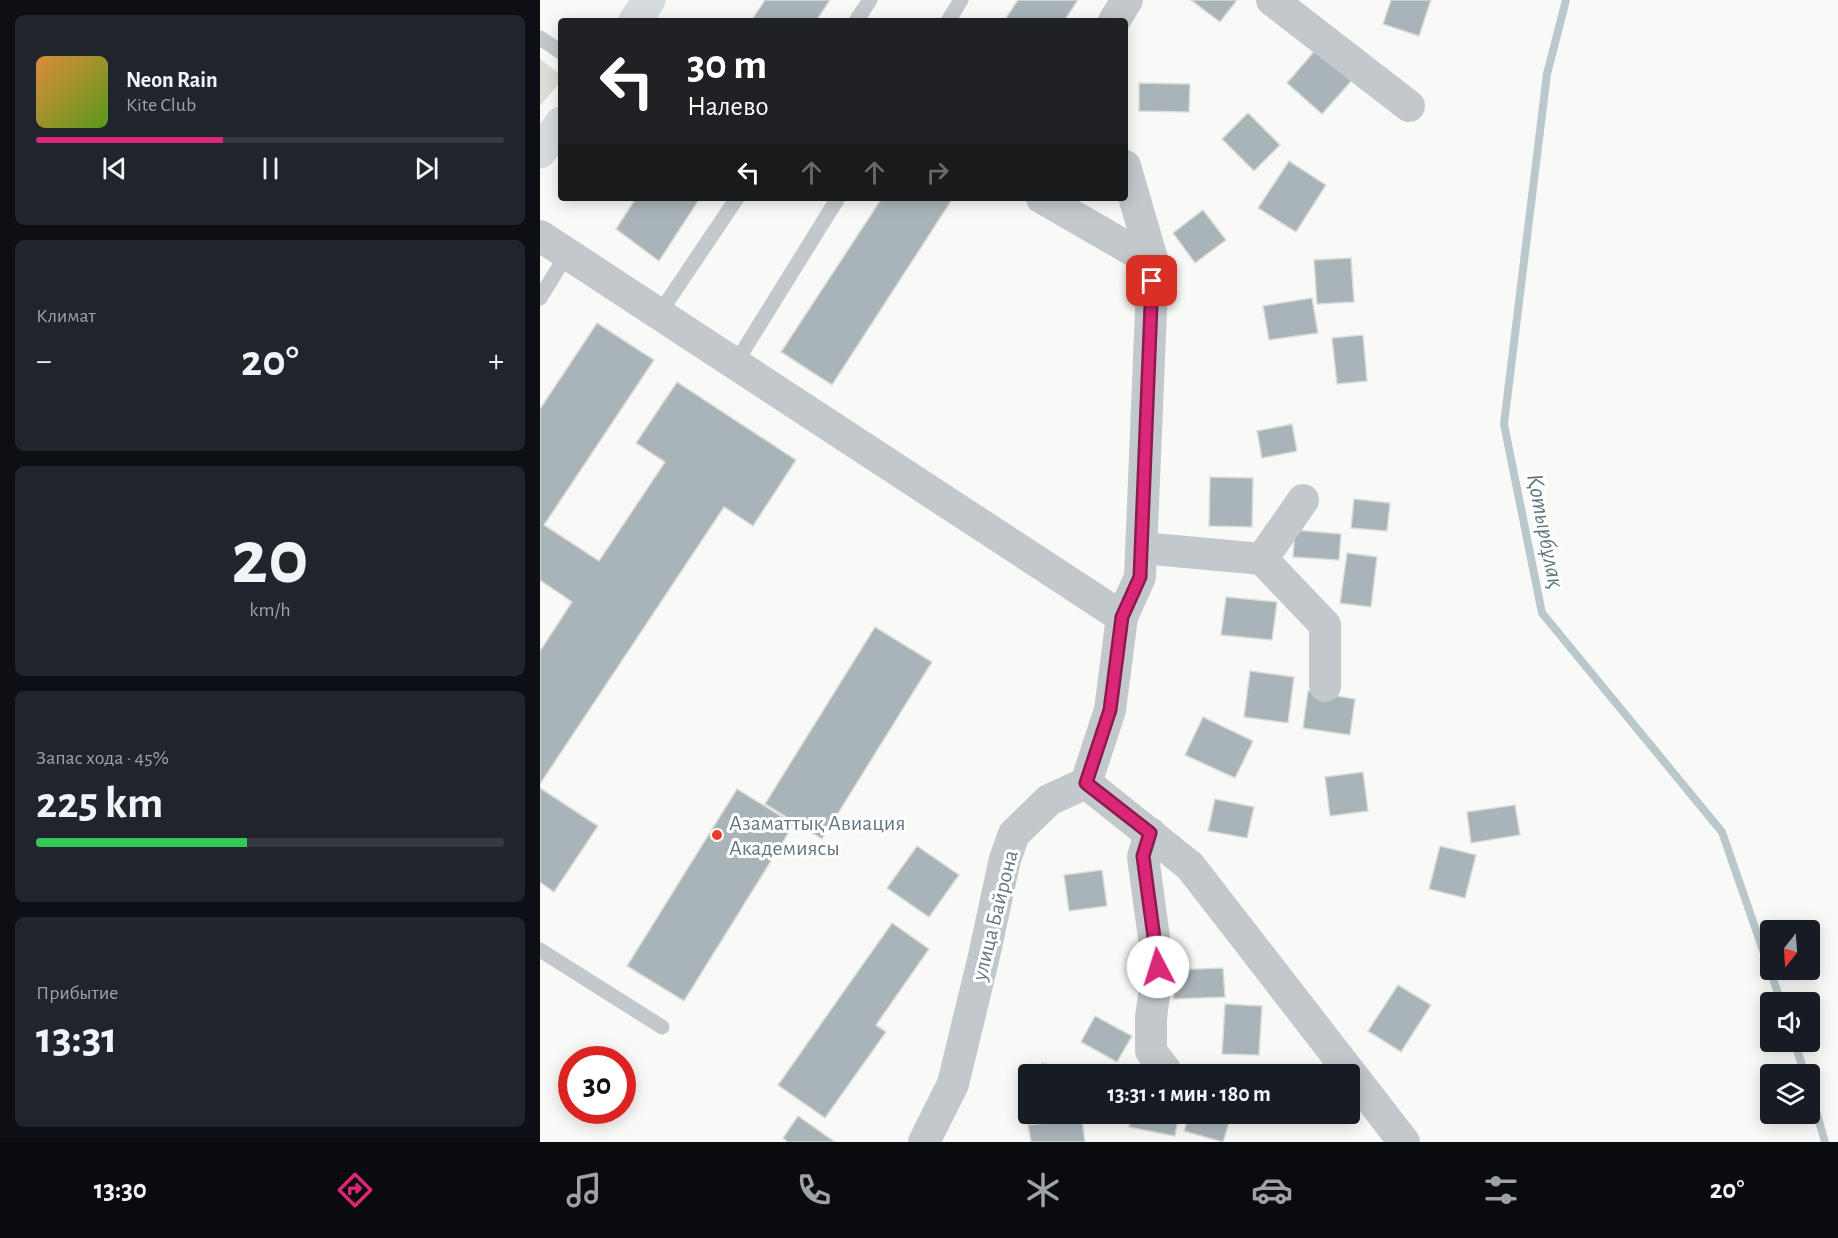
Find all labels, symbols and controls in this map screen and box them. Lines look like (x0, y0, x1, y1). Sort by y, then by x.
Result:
icon: left (588, 42, 666, 120)
text: 30 m (687, 44, 767, 86)
text: Neon Rain (126, 69, 218, 91)
text: Налево (687, 93, 769, 120)
text: Kite Club (126, 95, 196, 115)
icon: previous (98, 152, 131, 185)
icon: pause (254, 152, 287, 185)
icon: next (410, 152, 443, 185)
icon: left (732, 156, 765, 189)
icon: ahead (795, 156, 828, 189)
icon: ahead (858, 156, 891, 189)
icon: right (921, 156, 954, 189)
pin (1126, 255, 1177, 306)
icon: arrive (1135, 264, 1168, 297)
text: Климат (36, 306, 96, 326)
text: 20° (241, 339, 299, 384)
text: − (36, 345, 52, 378)
text: + (488, 345, 504, 378)
water label: Қотырбұлақ (1522, 472, 1568, 591)
text: 20 (231, 520, 309, 598)
text: km/h (249, 600, 291, 620)
text: Запас хода · 45% (36, 748, 169, 768)
text: 225 km (36, 781, 163, 826)
place label: Азаматтық Авиация Академиясы (729, 812, 906, 859)
marker: Азаматтық Авиация Академиясы (710, 828, 724, 842)
street label: улица Байрона (968, 848, 1022, 984)
north arrow (1760, 920, 1820, 980)
map controls (1760, 920, 1820, 1124)
position arrow (1126, 935, 1190, 999)
text: Прибытие (36, 983, 118, 1003)
button: sound (1760, 992, 1820, 1052)
text: 13:31 (36, 1016, 118, 1061)
speed limit sign: 30 (558, 1046, 636, 1124)
button: layers (1760, 1064, 1820, 1124)
text: 13:31 · 1 мин · 180 m (1107, 1083, 1271, 1105)
icon: directions (334, 1169, 376, 1211)
icon: music (563, 1169, 605, 1211)
icon: phone (793, 1169, 835, 1211)
icon: climate (1022, 1169, 1064, 1211)
icon: car (1251, 1169, 1293, 1211)
icon: filters (1480, 1169, 1522, 1211)
text: 13:30 (94, 1176, 147, 1203)
text: 20° (1710, 1176, 1744, 1203)

